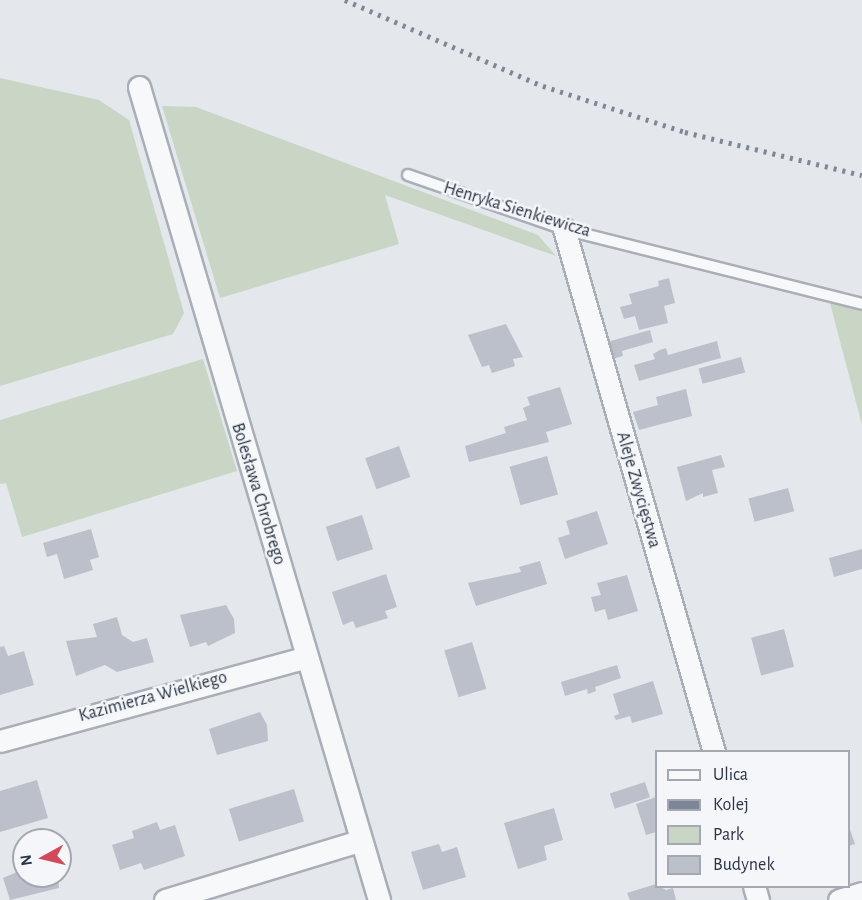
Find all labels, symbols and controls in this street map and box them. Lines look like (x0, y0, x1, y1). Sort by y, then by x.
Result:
street label: Henryka Sienkiewicza (441, 177, 593, 243)
street label: Bolesława Chrobrego (226, 420, 290, 568)
street label: Aleje Zwycięstwa (611, 429, 665, 551)
street label: Kazimierza Wielkiego (76, 667, 230, 727)
legend (655, 750, 850, 888)
text: Ulica (713, 766, 748, 784)
text: Kolej (713, 796, 749, 814)
text: Park (713, 826, 744, 844)
north arrow (12, 828, 72, 888)
text: N (17, 854, 35, 867)
text: Budynek (713, 856, 775, 874)

